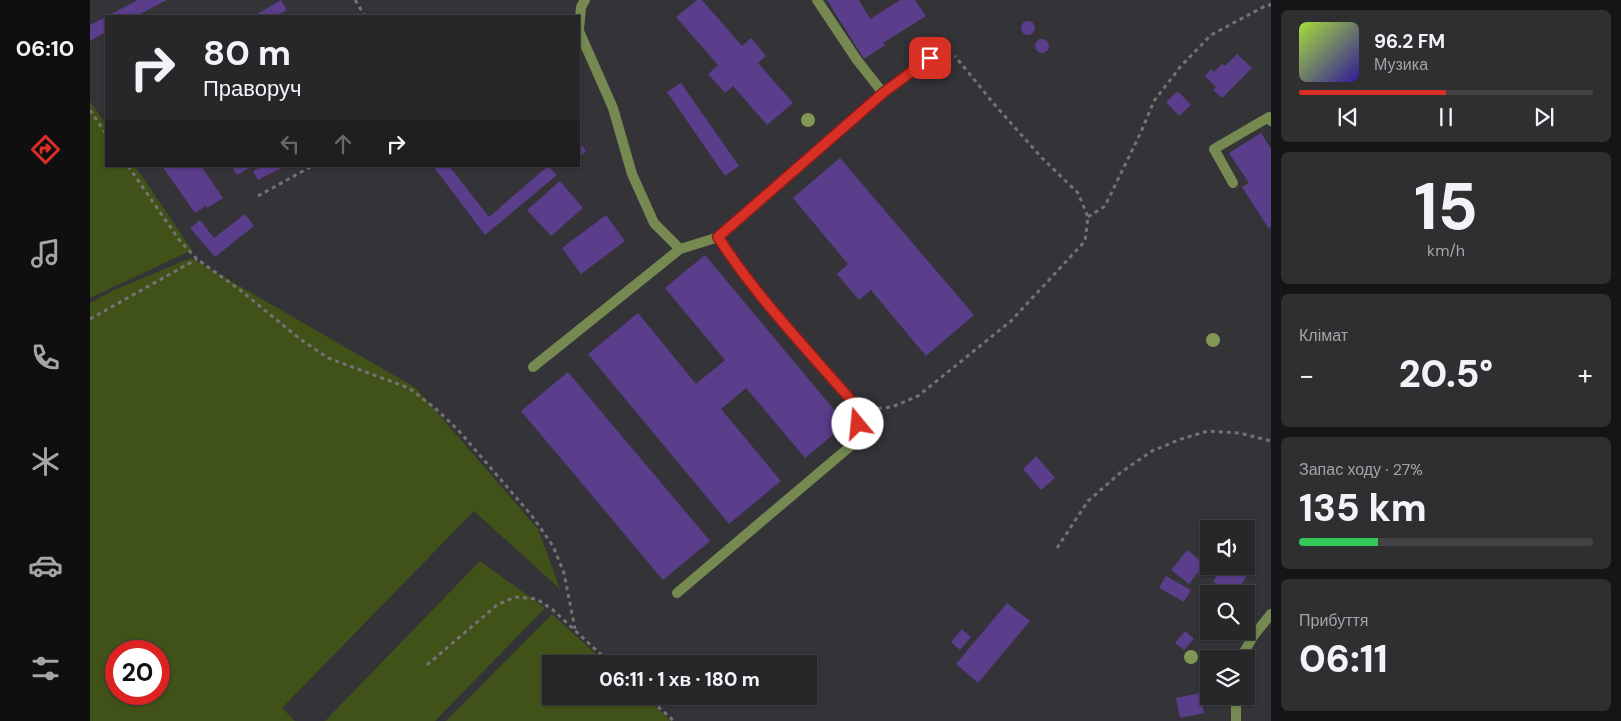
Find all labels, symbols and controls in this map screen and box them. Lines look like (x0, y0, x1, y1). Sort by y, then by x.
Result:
text: 96.2 FM (1374, 29, 1445, 54)
text: 80 m (203, 30, 291, 76)
text: 06:10 (16, 34, 74, 63)
icon: right (120, 35, 185, 100)
pin (909, 37, 951, 79)
icon: arrive (916, 44, 944, 72)
text: Музика (1374, 54, 1428, 75)
text: Праворуч (203, 74, 301, 103)
icon: previous (1334, 103, 1362, 131)
icon: pause (1432, 103, 1460, 131)
icon: next (1530, 103, 1558, 131)
icon: left (276, 130, 304, 158)
icon: ahead (329, 130, 357, 158)
icon: right (382, 130, 410, 158)
icon: directions (28, 132, 63, 167)
text: 15 (1414, 165, 1478, 249)
icon: music (28, 236, 63, 271)
text: km/h (1427, 240, 1465, 261)
text: Клімат (1299, 325, 1348, 346)
icon: phone (28, 340, 63, 375)
text: 20.5° (1399, 349, 1493, 399)
text: − (1299, 357, 1314, 394)
text: + (1578, 357, 1593, 394)
position arrow (831, 397, 883, 449)
icon: climate (28, 444, 63, 479)
text: Запас ходу · 27% (1299, 459, 1423, 480)
text: 135 km (1299, 483, 1427, 533)
map controls (1200, 520, 1255, 705)
button: sound (1200, 520, 1255, 575)
icon: car (28, 548, 63, 583)
button: search (1200, 585, 1255, 640)
text: Прибуття (1299, 610, 1368, 631)
text: 06:11 (1299, 634, 1388, 684)
speed limit sign: 20 (105, 640, 170, 705)
button: layers (1200, 650, 1255, 705)
icon: filters (28, 651, 63, 686)
text: 06:11 · 1 хв · 180 m (599, 667, 760, 692)

